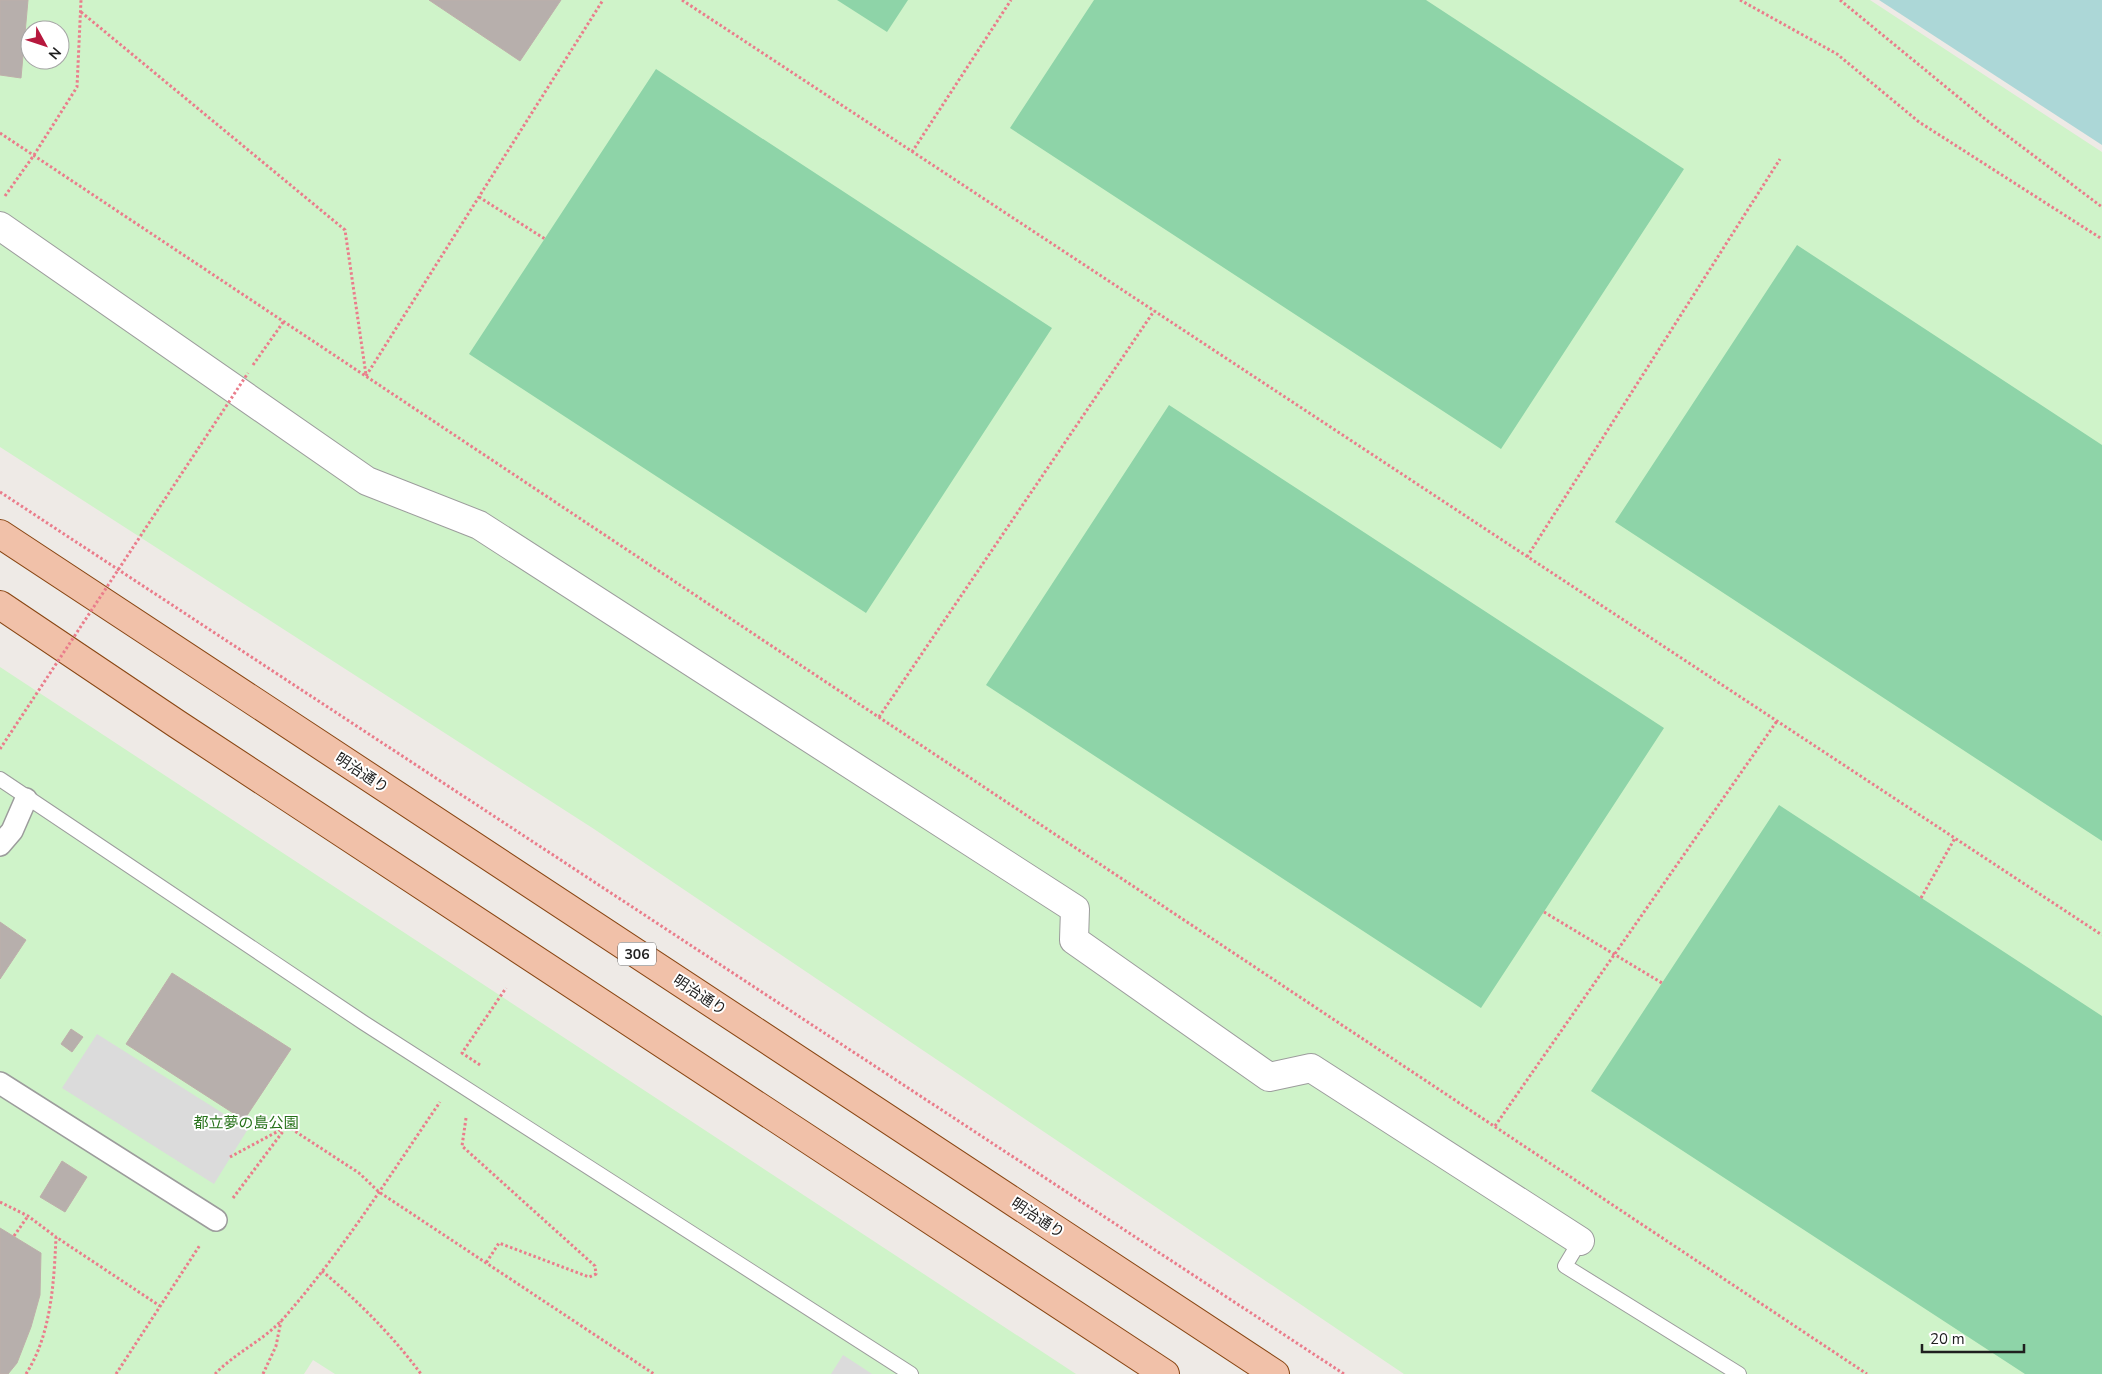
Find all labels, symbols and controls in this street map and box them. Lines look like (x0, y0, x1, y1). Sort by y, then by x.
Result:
north arrow (20, 20, 70, 70)
text: N (44, 43, 65, 63)
street label: 明治通り (331, 748, 393, 798)
road number: 306 (618, 942, 656, 966)
street label: 明治通り (669, 970, 731, 1020)
park label: 都立夢の島公園 (193, 1113, 299, 1133)
street label: 明治通り (1007, 1193, 1069, 1243)
scale bar (1922, 1322, 2024, 1354)
text: 20 m (1930, 1329, 1965, 1349)

